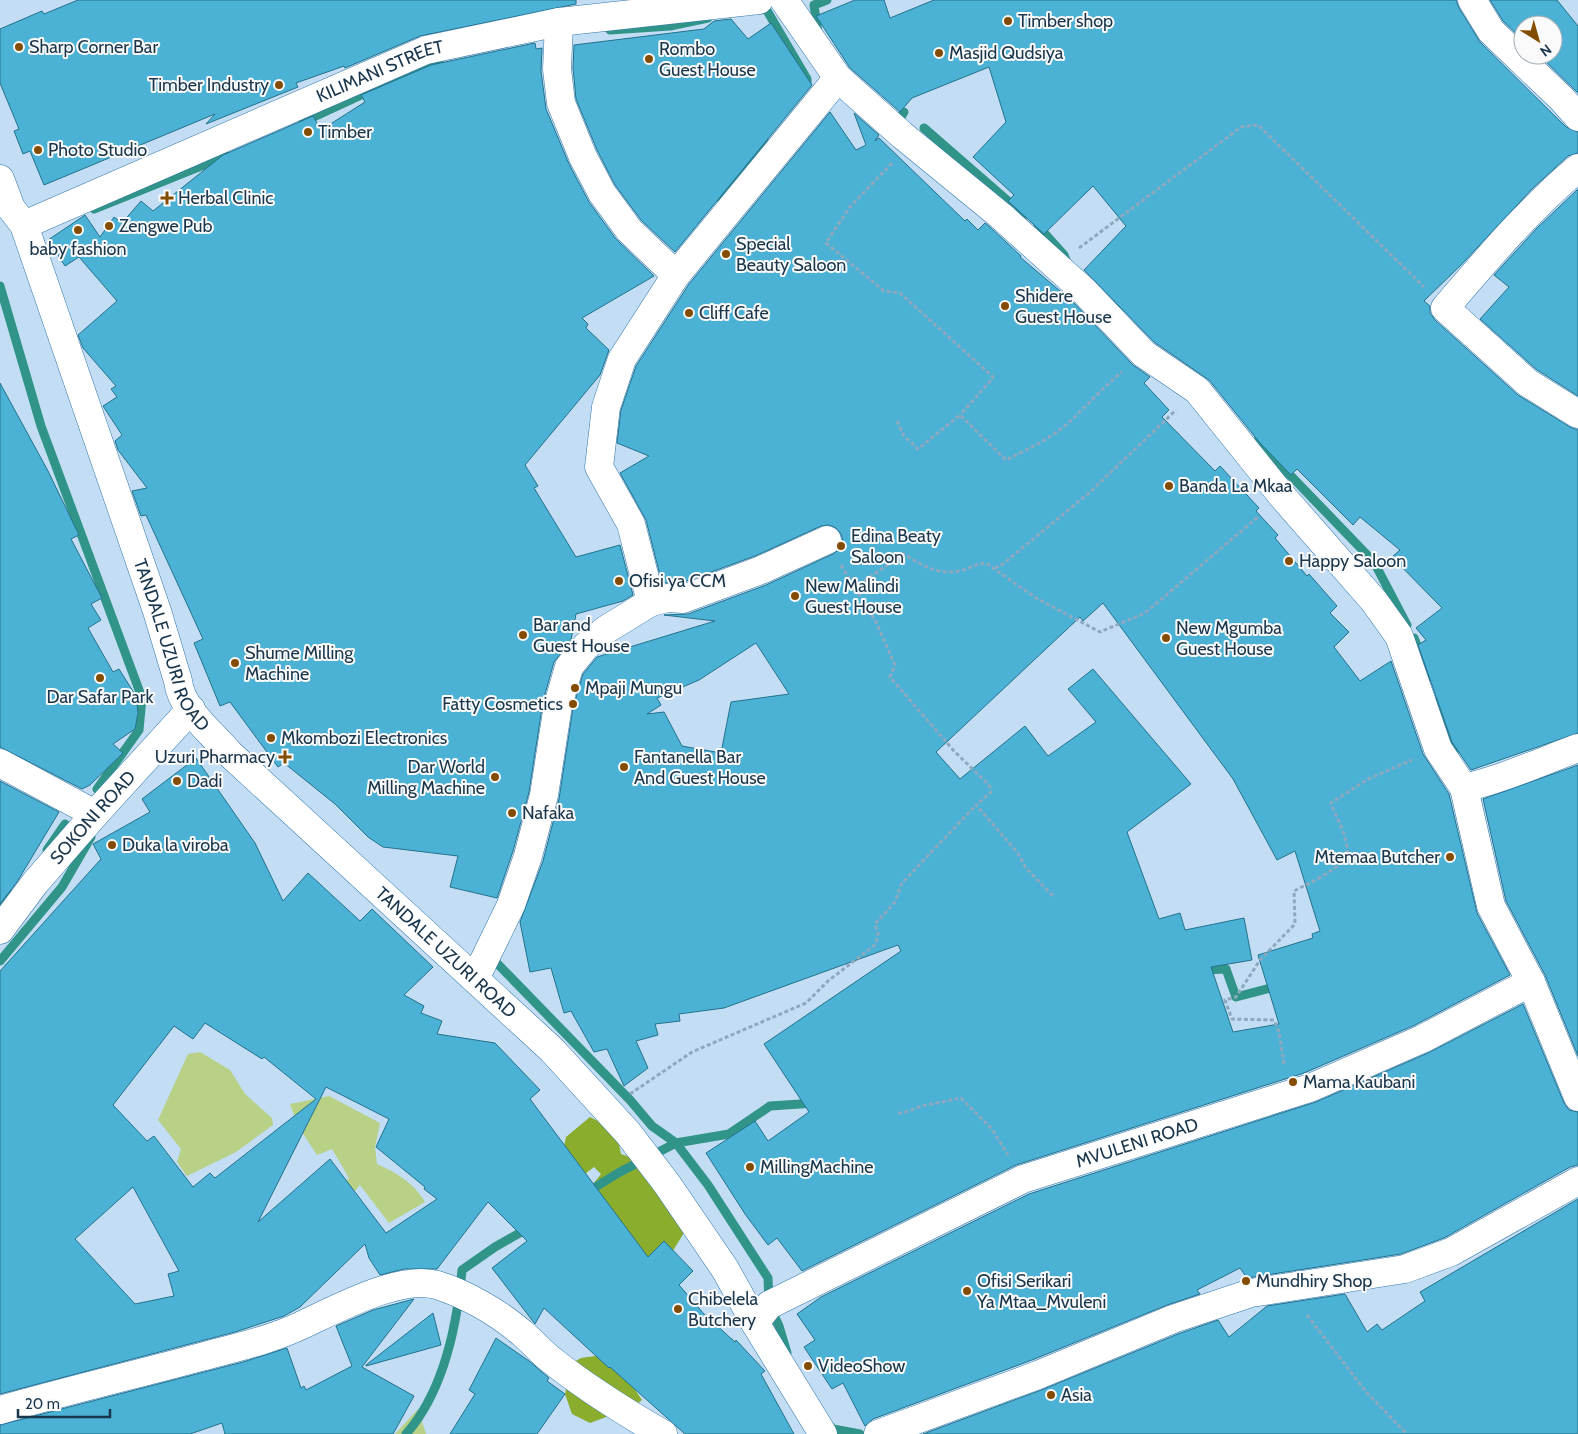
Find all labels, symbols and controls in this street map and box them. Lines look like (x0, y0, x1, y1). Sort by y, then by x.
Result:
place label: Timber shop (1018, 10, 1113, 32)
marker: Timber shop (1002, 15, 1014, 27)
north arrow (1513, 15, 1563, 65)
place label: Sharp Corner Bar (29, 36, 158, 58)
street label: KILIMANI STREET (313, 36, 446, 107)
place label: Rombo Guest House (659, 38, 756, 81)
text: N (1536, 40, 1555, 61)
marker: Sharp Corner Bar (13, 41, 25, 53)
place label: Masjid Qudsiya (949, 42, 1064, 64)
marker: Masjid Qudsiya (933, 47, 945, 59)
marker: Rombo Guest House (643, 53, 655, 65)
place label: Timber Industry (149, 74, 269, 96)
marker: Timber Industry (273, 79, 285, 91)
place label: Timber (318, 121, 372, 143)
marker: Timber (302, 126, 314, 138)
place label: Photo Studio (48, 139, 147, 161)
marker: Photo Studio (32, 144, 44, 156)
place label: Herbal Clinic (178, 187, 274, 209)
marker: Herbal Clinic (160, 191, 174, 205)
place label: Zengwe Pub (119, 215, 212, 237)
marker: Zengwe Pub (103, 220, 115, 232)
marker: baby fashion (72, 224, 84, 236)
place label: Special Beauty Saloon (736, 233, 846, 276)
place label: baby fashion (29, 238, 127, 260)
marker: Special Beauty Saloon (720, 248, 732, 260)
place label: Shidere Guest House (1015, 285, 1112, 328)
marker: Shidere Guest House (999, 300, 1011, 312)
place label: Cliff Cafe (699, 302, 769, 324)
marker: Cliff Cafe (683, 307, 695, 319)
place label: Banda La Mkaa (1179, 475, 1293, 497)
marker: Banda La Mkaa (1163, 480, 1175, 492)
place label: Edina Beaty Saloon (851, 525, 941, 568)
marker: Edina Beaty Saloon (835, 540, 847, 552)
place label: Happy Saloon (1299, 550, 1406, 572)
marker: Happy Saloon (1283, 555, 1295, 567)
street label: TANDALE UZURI ROAD (129, 556, 214, 736)
place label: Ofisi ya CCM (629, 570, 726, 592)
marker: Ofisi ya CCM (613, 575, 625, 587)
place label: New Malindi Guest House (805, 575, 902, 618)
marker: New Malindi Guest House (789, 590, 801, 602)
place label: Bar and Guest House (533, 614, 630, 657)
place label: New Mgumba Guest House (1176, 617, 1282, 660)
marker: Bar and Guest House (517, 629, 529, 641)
marker: New Mgumba Guest House (1160, 632, 1172, 644)
place label: Shume Milling Machine (245, 642, 354, 685)
marker: Shume Milling Machine (229, 657, 241, 669)
marker: Dar Safar Park (94, 672, 106, 684)
place label: Mpaji Mungu (585, 677, 682, 699)
marker: Mpaji Mungu (569, 682, 581, 694)
place label: Dar Safar Park (46, 686, 154, 708)
place label: Fatty Cosmetics (442, 693, 563, 715)
marker: Fatty Cosmetics (567, 698, 579, 710)
place label: Mkombozi Electronics (281, 727, 447, 749)
marker: Mkombozi Electronics (265, 732, 277, 744)
place label: Uzuri Pharmacy (155, 746, 275, 768)
place label: Fantanella Bar And Guest House (634, 746, 766, 789)
marker: Uzuri Pharmacy (279, 751, 291, 763)
place label: Dar World Milling Machine (367, 756, 485, 799)
marker: Fantanella Bar And Guest House (618, 761, 630, 773)
street label: SOKONI ROAD (45, 766, 140, 869)
place label: Dadi (187, 770, 222, 792)
marker: Dar World Milling Machine (489, 771, 501, 783)
marker: Dadi (171, 775, 183, 787)
place label: Nafaka (522, 802, 575, 824)
marker: Nafaka (506, 807, 518, 819)
place label: Duka la viroba (122, 834, 229, 856)
marker: Duka la viroba (106, 839, 118, 851)
place label: Mtemaa Butcher (1315, 846, 1440, 868)
marker: Mtemaa Butcher (1444, 851, 1456, 863)
street label: TANDALE UZURI ROAD (371, 882, 521, 1023)
place label: Mama Kaubani (1303, 1071, 1415, 1093)
marker: Mama Kaubani (1287, 1076, 1299, 1088)
street label: MVULENI ROAD (1073, 1113, 1201, 1173)
place label: MillingMachine (760, 1156, 874, 1178)
marker: MillingMachine (744, 1161, 756, 1173)
place label: Ofisi Serikari Ya Mtaa_Mvuleni (976, 1270, 1106, 1313)
place label: Mundhiry Shop (1256, 1270, 1372, 1292)
marker: Mundhiry Shop (1240, 1275, 1252, 1287)
marker: Ofisi Serikari Ya Mtaa_Mvuleni (961, 1285, 973, 1297)
place label: Chibelela Butchery (688, 1288, 758, 1331)
marker: Chibelela Butchery (672, 1303, 684, 1315)
place label: VideoShow (818, 1355, 905, 1377)
marker: VideoShow (802, 1360, 814, 1372)
place label: Asia (1061, 1384, 1092, 1406)
scale bar (18, 1386, 110, 1418)
marker: Asia (1045, 1389, 1057, 1401)
text: 20 m (25, 1395, 60, 1413)

